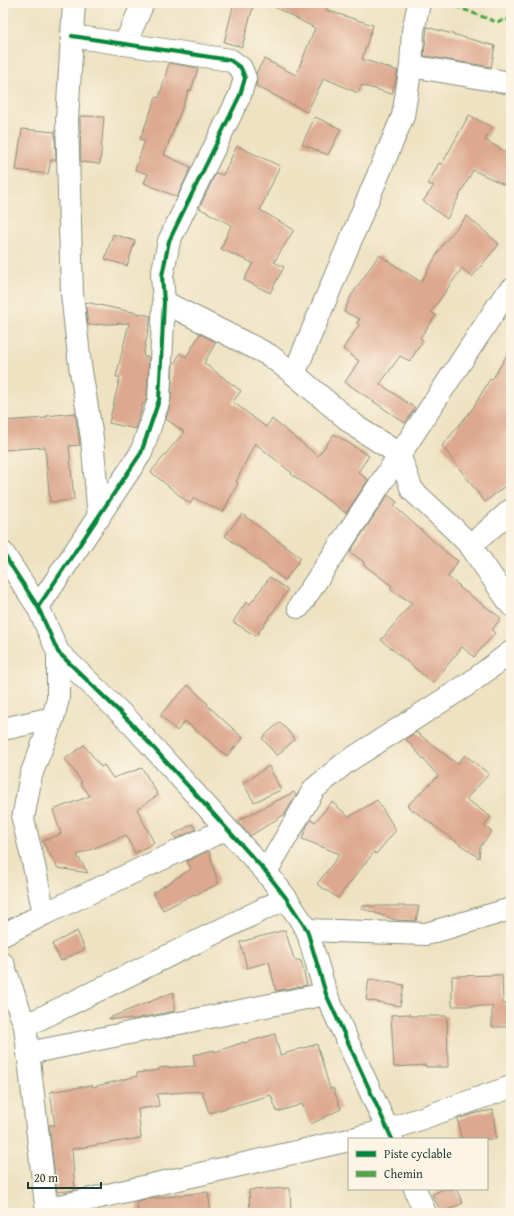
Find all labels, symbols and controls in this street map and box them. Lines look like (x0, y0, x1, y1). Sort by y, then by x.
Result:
legend (348, 1138, 488, 1190)
text: Piste cyclable (384, 1145, 452, 1162)
scale bar (28, 1164, 101, 1190)
text: Chemin (384, 1165, 423, 1182)
text: 20 m (34, 1169, 58, 1186)

